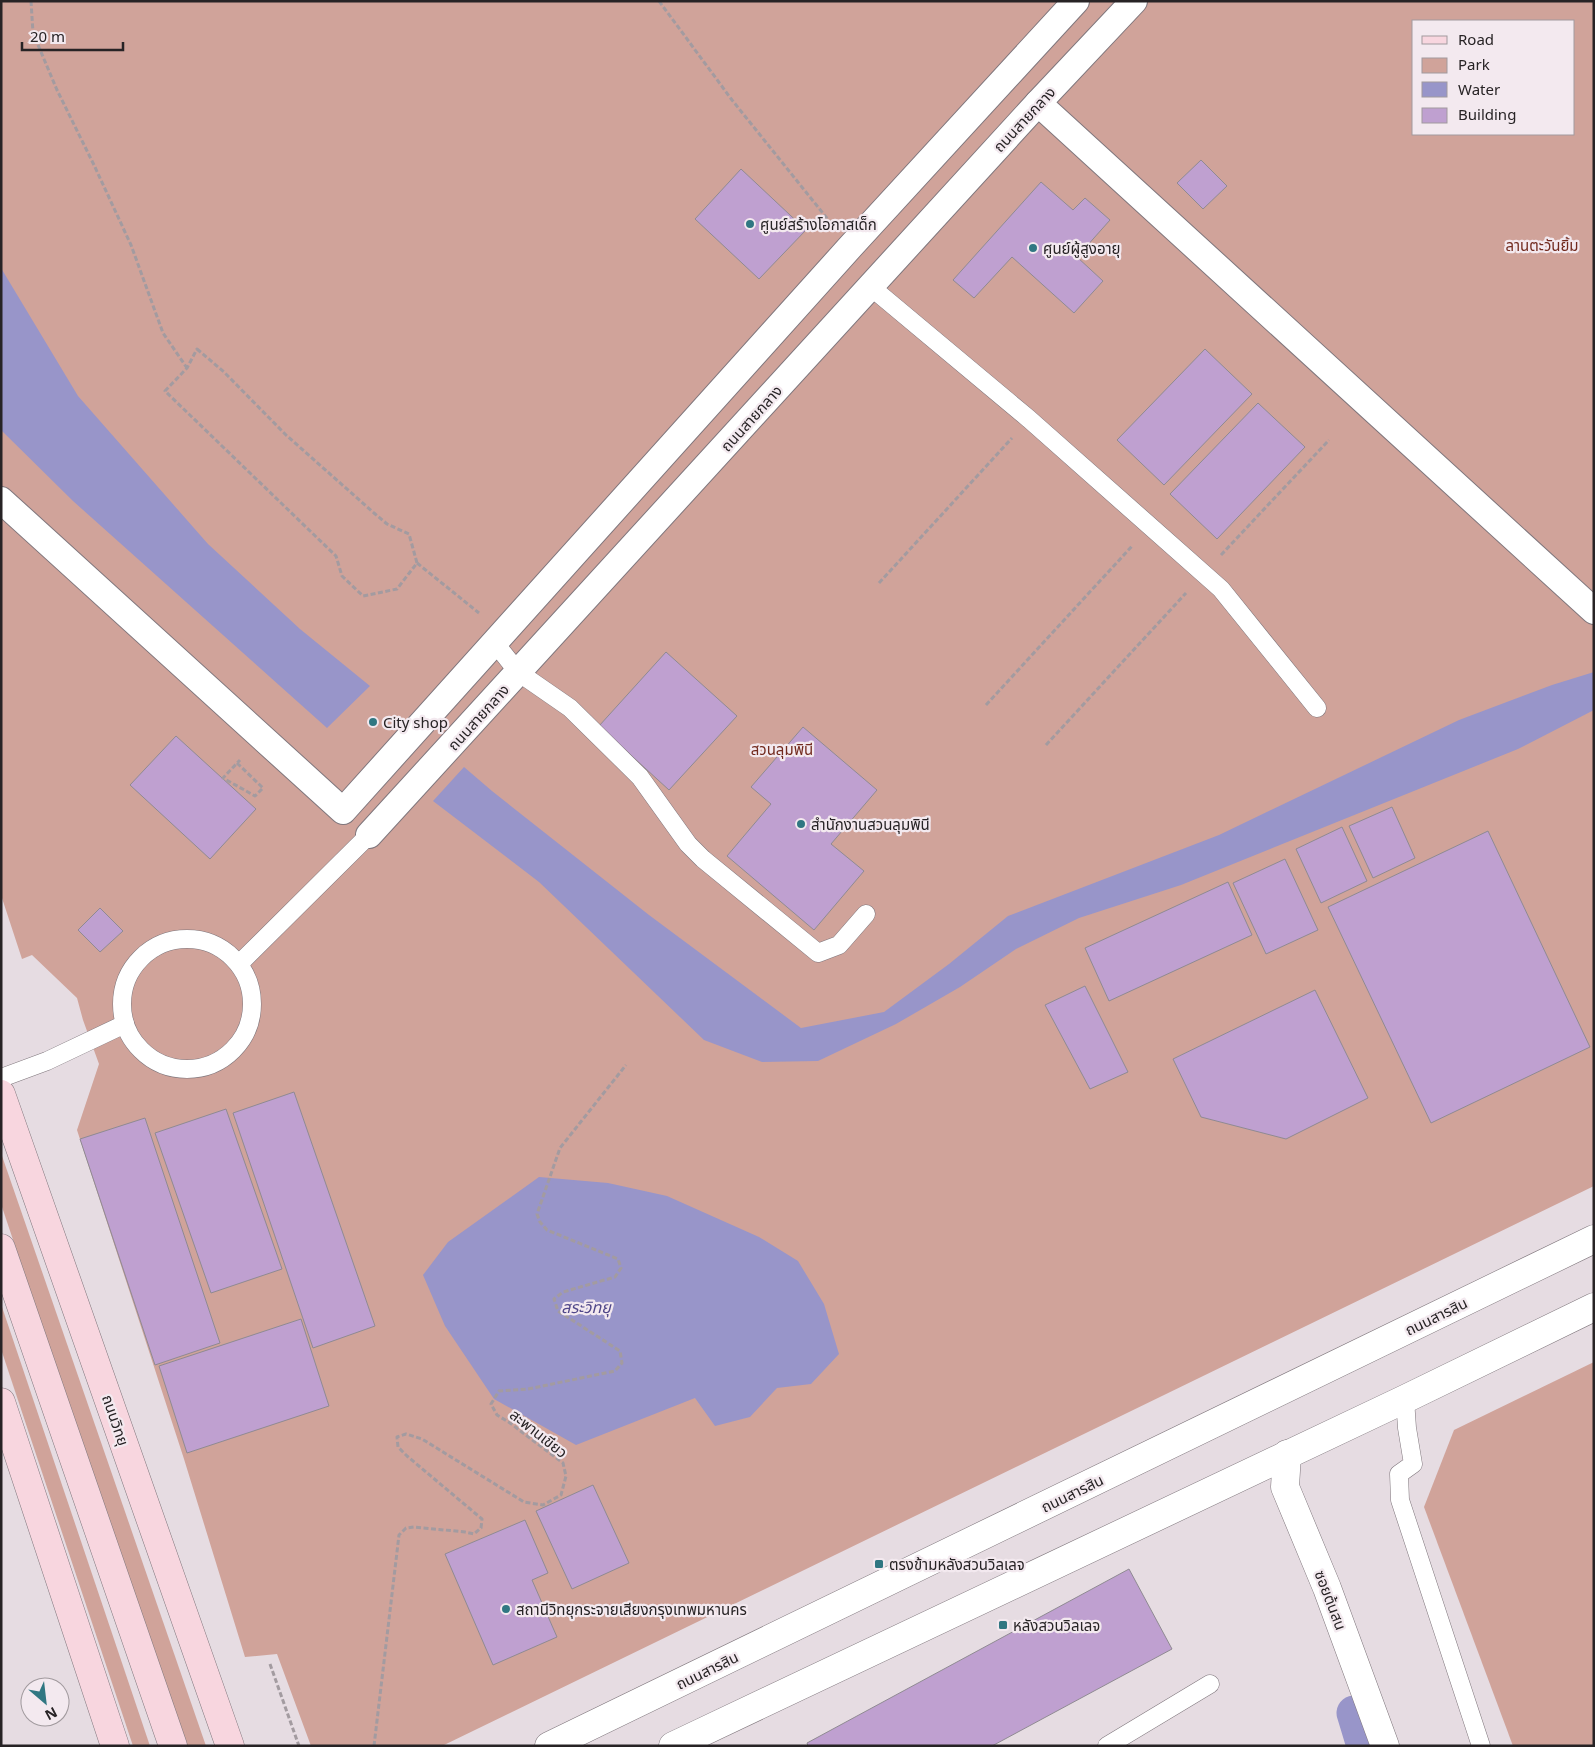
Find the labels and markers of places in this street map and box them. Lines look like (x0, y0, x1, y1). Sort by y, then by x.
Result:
place label: ศูนย์สร้างโอกาสเด็ก (760, 214, 877, 234)
marker: ศูนย์สร้างโอกาสเด็ก (744, 218, 756, 230)
place label: ศูนย์ผู้สูงอายุ (1043, 238, 1121, 258)
marker: ศูนย์ผู้สูงอายุ (1027, 242, 1039, 254)
place label: City shop (383, 712, 448, 732)
marker: City shop (367, 716, 379, 728)
place label: สำนักงานสวนลุมพินี (811, 814, 930, 834)
marker: สำนักงานสวนลุมพินี (795, 818, 807, 830)
place label: ตรงข้ามหลังสวนวิลเลจ (889, 1554, 1025, 1574)
marker: ตรงข้ามหลังสวนวิลเลจ (873, 1558, 885, 1570)
place label: สถานีวิทยุกระจายเสียงกรุงเทพมหานคร (516, 1599, 747, 1619)
marker: สถานีวิทยุกระจายเสียงกรุงเทพมหานคร (500, 1603, 512, 1615)
place label: หลังสวนวิลเลจ (1013, 1615, 1100, 1635)
marker: หลังสวนวิลเลจ (997, 1619, 1009, 1631)

